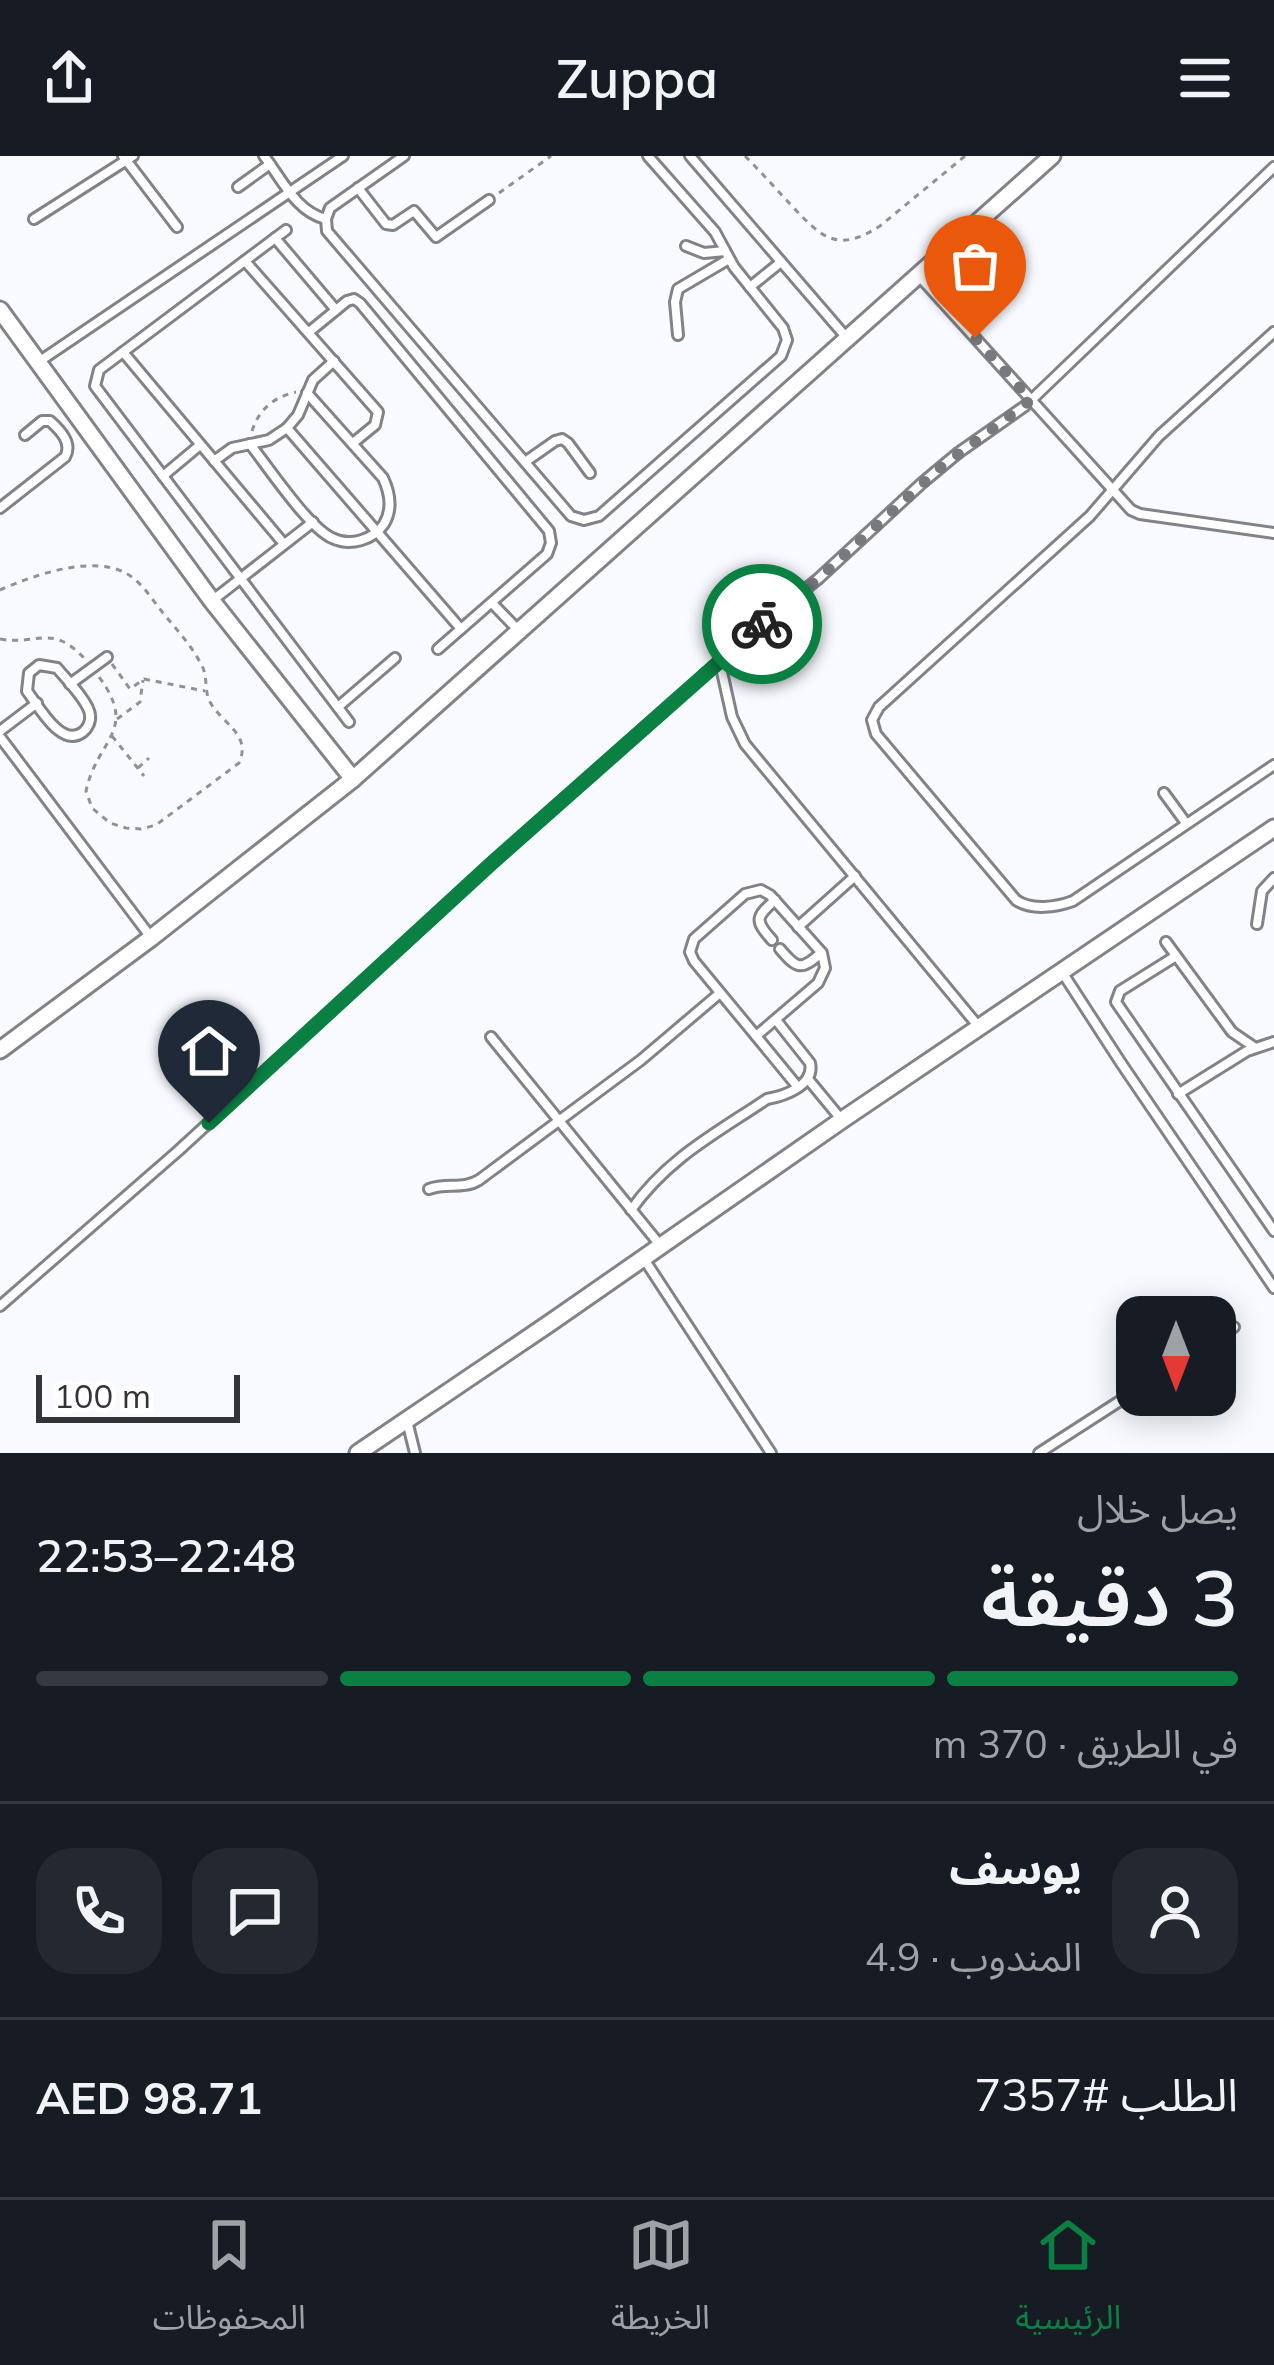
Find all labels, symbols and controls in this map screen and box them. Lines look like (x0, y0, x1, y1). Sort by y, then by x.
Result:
text: Zuppa (556, 44, 718, 112)
icon: share (36, 45, 102, 111)
icon: menu (1172, 45, 1238, 111)
pin (924, 215, 1026, 338)
icon: bag (942, 233, 1008, 299)
courier (702, 564, 822, 684)
icon: bike (729, 591, 795, 657)
pin (158, 1000, 260, 1123)
icon: home (176, 1018, 242, 1084)
north arrow (1116, 1296, 1236, 1416)
map controls (1116, 1296, 1236, 1416)
scale bar (36, 1369, 240, 1422)
text: 100 m (54, 1375, 151, 1416)
text: يصل خلال (1077, 1484, 1238, 1533)
text: 22:48–22:53 (36, 1527, 296, 1583)
text: 3 دقيقة (981, 1548, 1238, 1646)
text: في الطريق · 370 m (933, 1719, 1238, 1768)
text: يوسف (949, 1839, 1082, 1895)
button: phone (36, 1848, 162, 1974)
button: chat (192, 1848, 318, 1974)
button: person (1112, 1848, 1238, 1974)
text: المندوب · 4.9 (865, 1932, 1082, 1981)
text: الطلب #7357 (974, 2066, 1238, 2122)
text: AED 98.71 (36, 2069, 262, 2125)
tab: المحفوظات (153, 2212, 306, 2353)
tab: الخريطة (611, 2212, 710, 2353)
tab: الرئيسية (1015, 2212, 1121, 2353)

